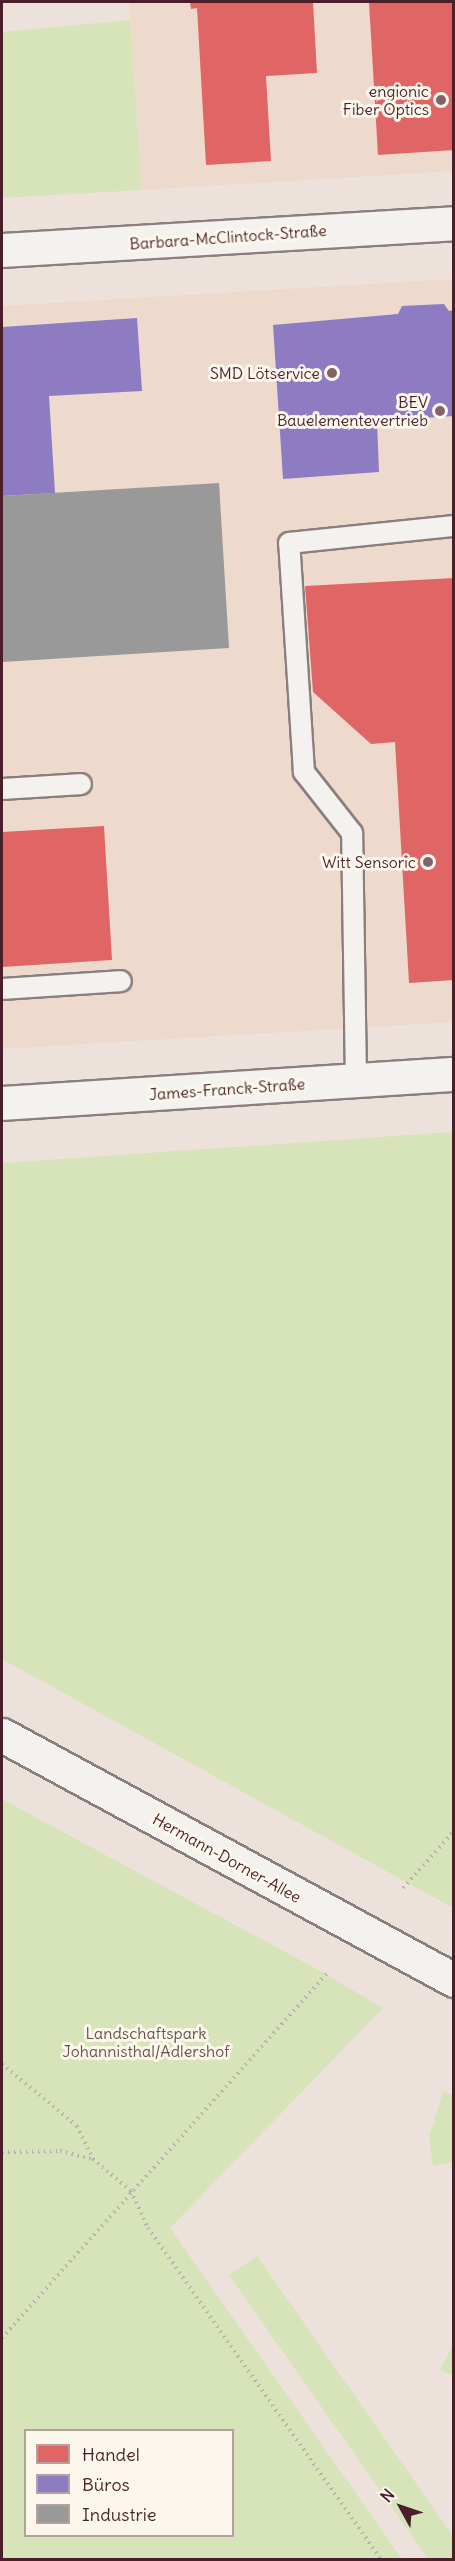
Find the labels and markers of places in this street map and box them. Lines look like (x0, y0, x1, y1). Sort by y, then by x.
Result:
place label: engionic Fiber Optics (343, 81, 429, 119)
marker: engionic Fiber Optics (434, 93, 448, 107)
place label: SMD Lötservice (210, 363, 320, 383)
marker: SMD Lötservice (325, 366, 339, 380)
place label: BEV Bauelementevertrieb (277, 392, 428, 430)
marker: BEV Bauelementevertrieb (433, 404, 447, 418)
place label: Witt Sensoric (322, 852, 416, 872)
marker: Witt Sensoric (421, 855, 435, 869)

